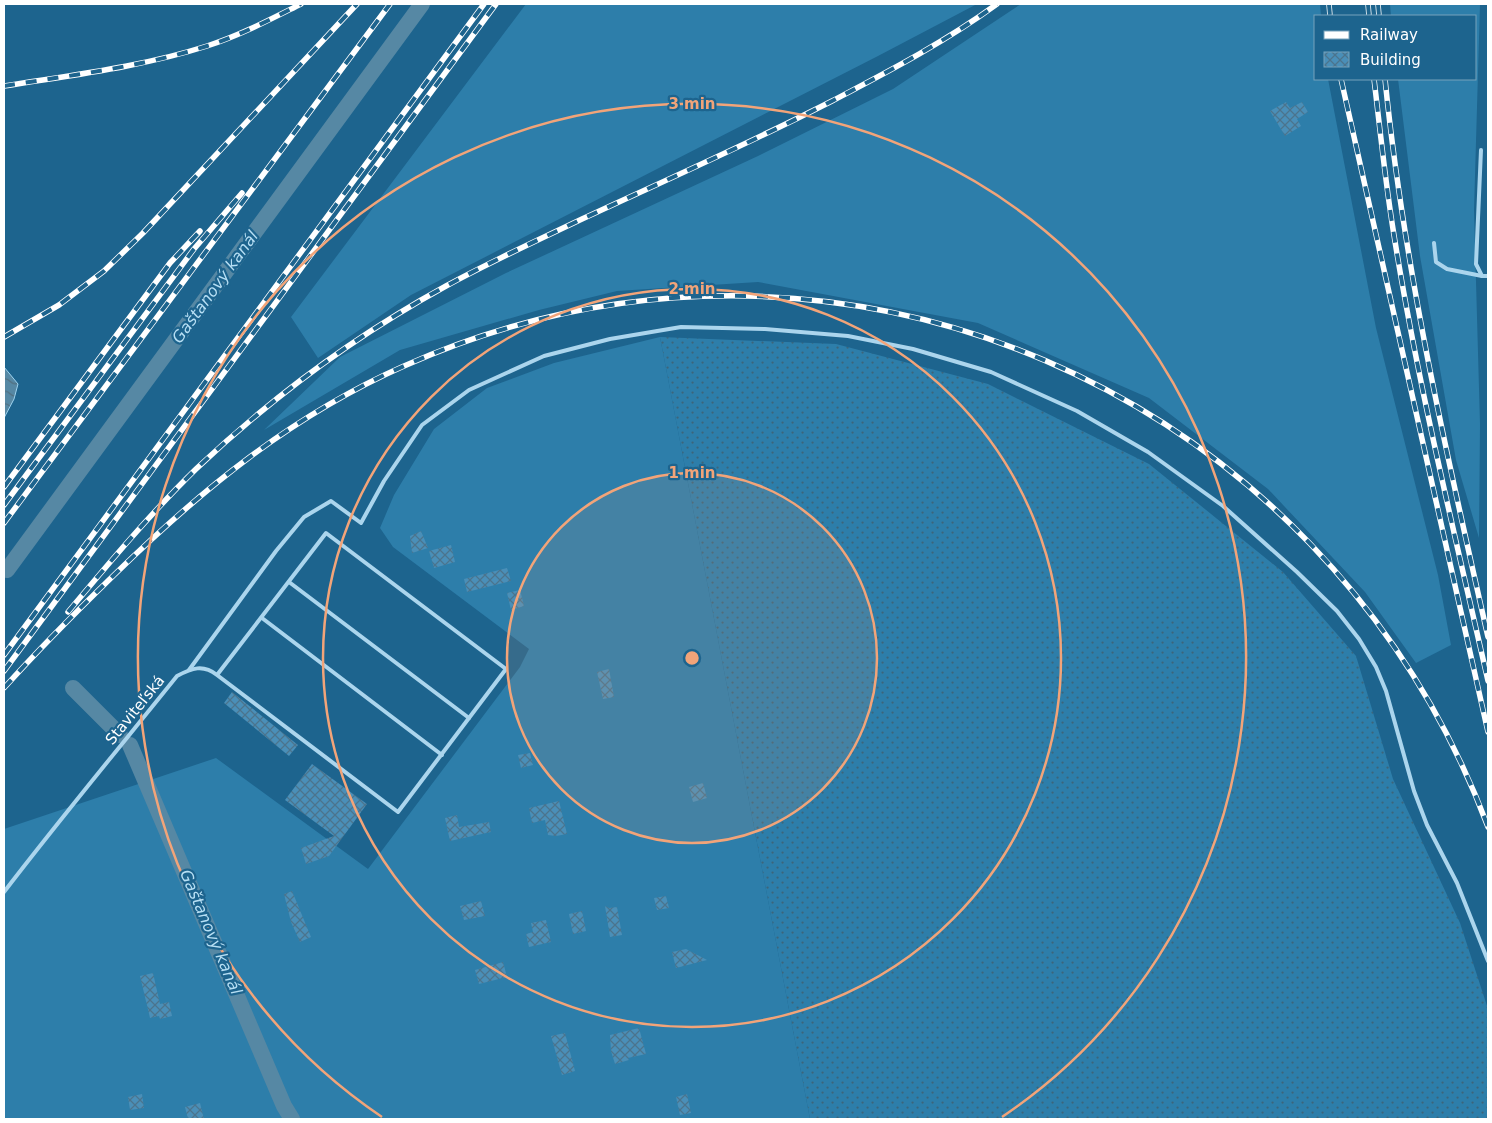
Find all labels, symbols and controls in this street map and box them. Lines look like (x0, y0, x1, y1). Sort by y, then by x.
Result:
legend (1314, 15, 1477, 80)
text: Railway (1360, 26, 1418, 44)
text: Building (1360, 51, 1421, 69)
text: 3 min (668, 95, 716, 113)
water label: Gaštanový kanál (168, 227, 262, 347)
text: 2 min (668, 280, 716, 298)
text: 1 min (668, 464, 716, 482)
centre of rings (683, 649, 701, 667)
street label: Staviteľská (102, 672, 168, 748)
water label: Gaštanový kanál (176, 867, 246, 998)

